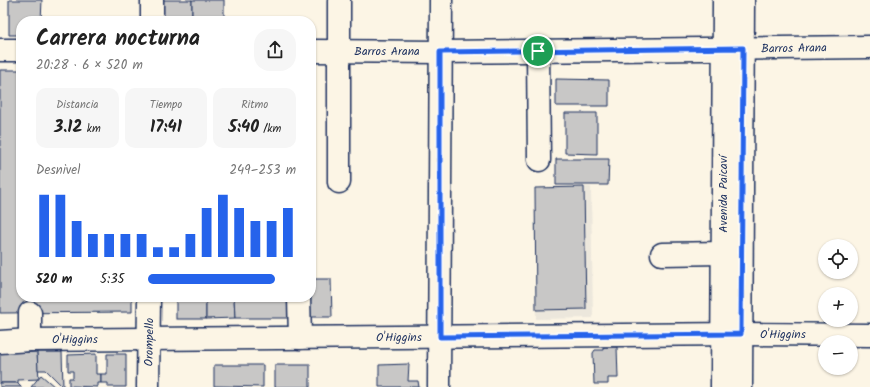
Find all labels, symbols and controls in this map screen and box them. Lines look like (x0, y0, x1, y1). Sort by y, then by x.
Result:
text: Carrera nocturna (36, 22, 200, 57)
button: share (254, 29, 296, 71)
pin (521, 34, 555, 68)
street label: Barros Arana (761, 38, 827, 59)
icon: arrive (527, 40, 549, 62)
street label: Barros Arana (354, 42, 420, 61)
text: 20:28 · 6 × 520 m (36, 55, 143, 76)
text: Distancia (56, 96, 99, 114)
text: Tiempo (150, 96, 182, 114)
text: Ritmo (241, 96, 268, 114)
text: 3.12 (54, 114, 82, 141)
text: 17:41 (150, 114, 182, 141)
text: 5:40 (228, 114, 259, 141)
text: km (82, 120, 101, 138)
text: /km (259, 120, 281, 138)
street label: Avenida Paicaví (714, 153, 733, 233)
text: Desnivel (36, 160, 80, 181)
text: 249–253 m (229, 160, 296, 181)
map controls (818, 239, 858, 375)
button: locate (818, 239, 858, 279)
text: 520 m (36, 269, 72, 290)
text: 5:35 (100, 269, 125, 290)
button: + (818, 287, 858, 327)
street label: Orompello (140, 317, 159, 367)
street label: O'Higgins (760, 325, 806, 344)
street label: O'Higgins (376, 328, 422, 347)
street label: O'Higgins (52, 330, 98, 349)
button: − (818, 335, 858, 375)

